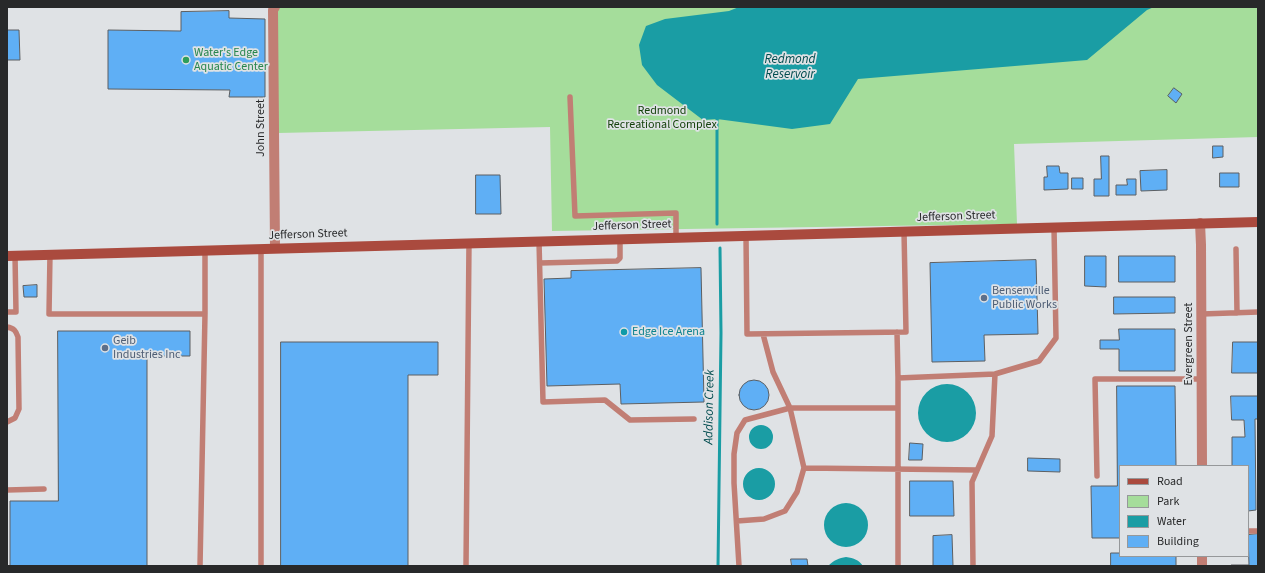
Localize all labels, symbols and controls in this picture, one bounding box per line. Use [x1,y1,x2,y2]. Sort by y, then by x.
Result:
place label: Water's Edge Aquatic Center [194,46,268,74]
water label: Redmond Reservoir [764,52,816,83]
marker: Water's Edge Aquatic Center [181,55,191,65]
street label: John Street [254,99,268,157]
park label: Redmond Recreational Complex [607,104,717,132]
street label: Jefferson Street [916,208,996,226]
street label: Jefferson Street [592,217,672,235]
street label: Jefferson Street [268,226,348,244]
place label: Bensenville Public Works [992,284,1057,312]
marker: Bensenville Public Works [979,293,989,303]
street label: Evergreen Street [1182,303,1196,385]
place label: Edge Ice Arena [632,325,705,339]
marker: Edge Ice Arena [619,327,629,337]
place label: Geib Industries Inc [113,334,180,362]
marker: Geib Industries Inc [100,343,110,353]
water label: Addison Creek [702,369,718,445]
legend [1119,465,1249,557]
text: Road [1157,473,1183,490]
text: Park [1157,493,1179,510]
text: Water [1157,513,1186,530]
text: Building [1157,533,1199,550]

